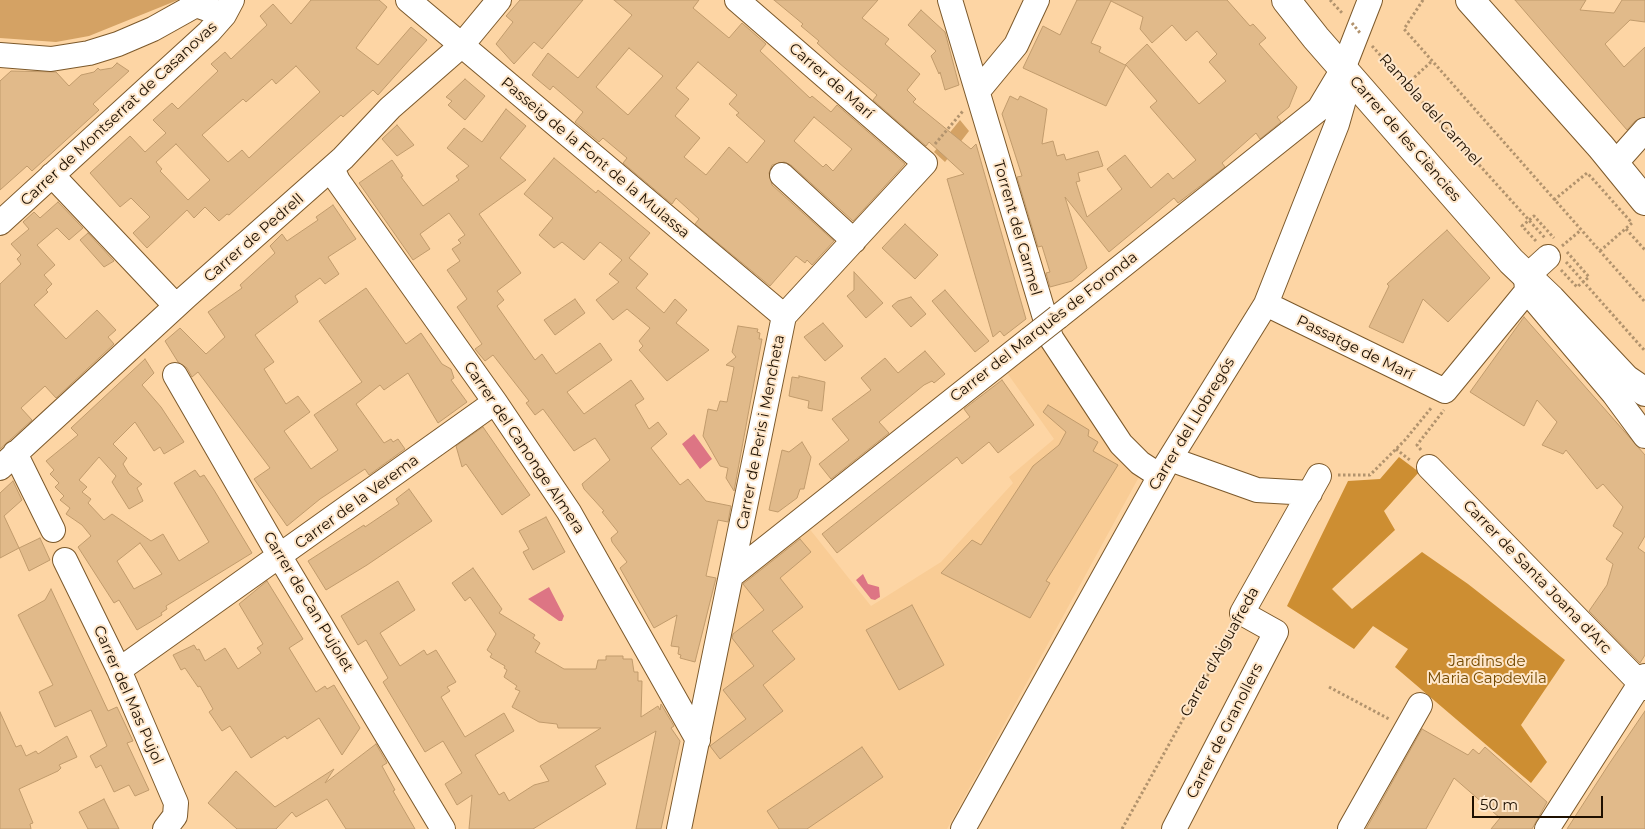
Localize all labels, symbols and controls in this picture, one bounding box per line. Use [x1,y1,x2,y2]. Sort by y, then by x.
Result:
street label: Carrer de Montserrat de Casanovas [17,18,221,210]
street label: Carrer de Marí [785,39,877,123]
street label: Rambla del Carmel [1375,50,1485,170]
street label: Carrer de les Ciències [1346,73,1464,205]
street label: Passeig de la Font de la Mulassa [497,74,693,242]
street label: Torrent del Carmel [989,158,1045,298]
street label: Carrer de Pedrell [201,190,307,286]
street label: Carrer del Marquès de Foronda [947,248,1141,406]
street label: Passatge de Marí [1293,312,1417,384]
street label: Carrer de Peris i Mencheta [733,333,789,531]
street label: Carrer del Llobregós [1145,354,1239,494]
street label: Carrer del Canonge Almera [460,359,588,537]
street label: Carrer de la Verema [292,451,422,553]
street label: Carrer de Santa Joana d'Arc [1459,497,1615,657]
street label: Carrer de Can Pujolet [259,529,357,675]
street label: Carrer d'Aiguafreda [1177,584,1263,720]
street label: Carrer del Mas Pujol [89,623,167,767]
park label: Jardins de Maria Capdevila [1427,653,1547,688]
street label: Carrer de Granollers [1183,660,1267,802]
scale bar [1475,786,1606,818]
text: 50 m [1480,795,1518,814]

